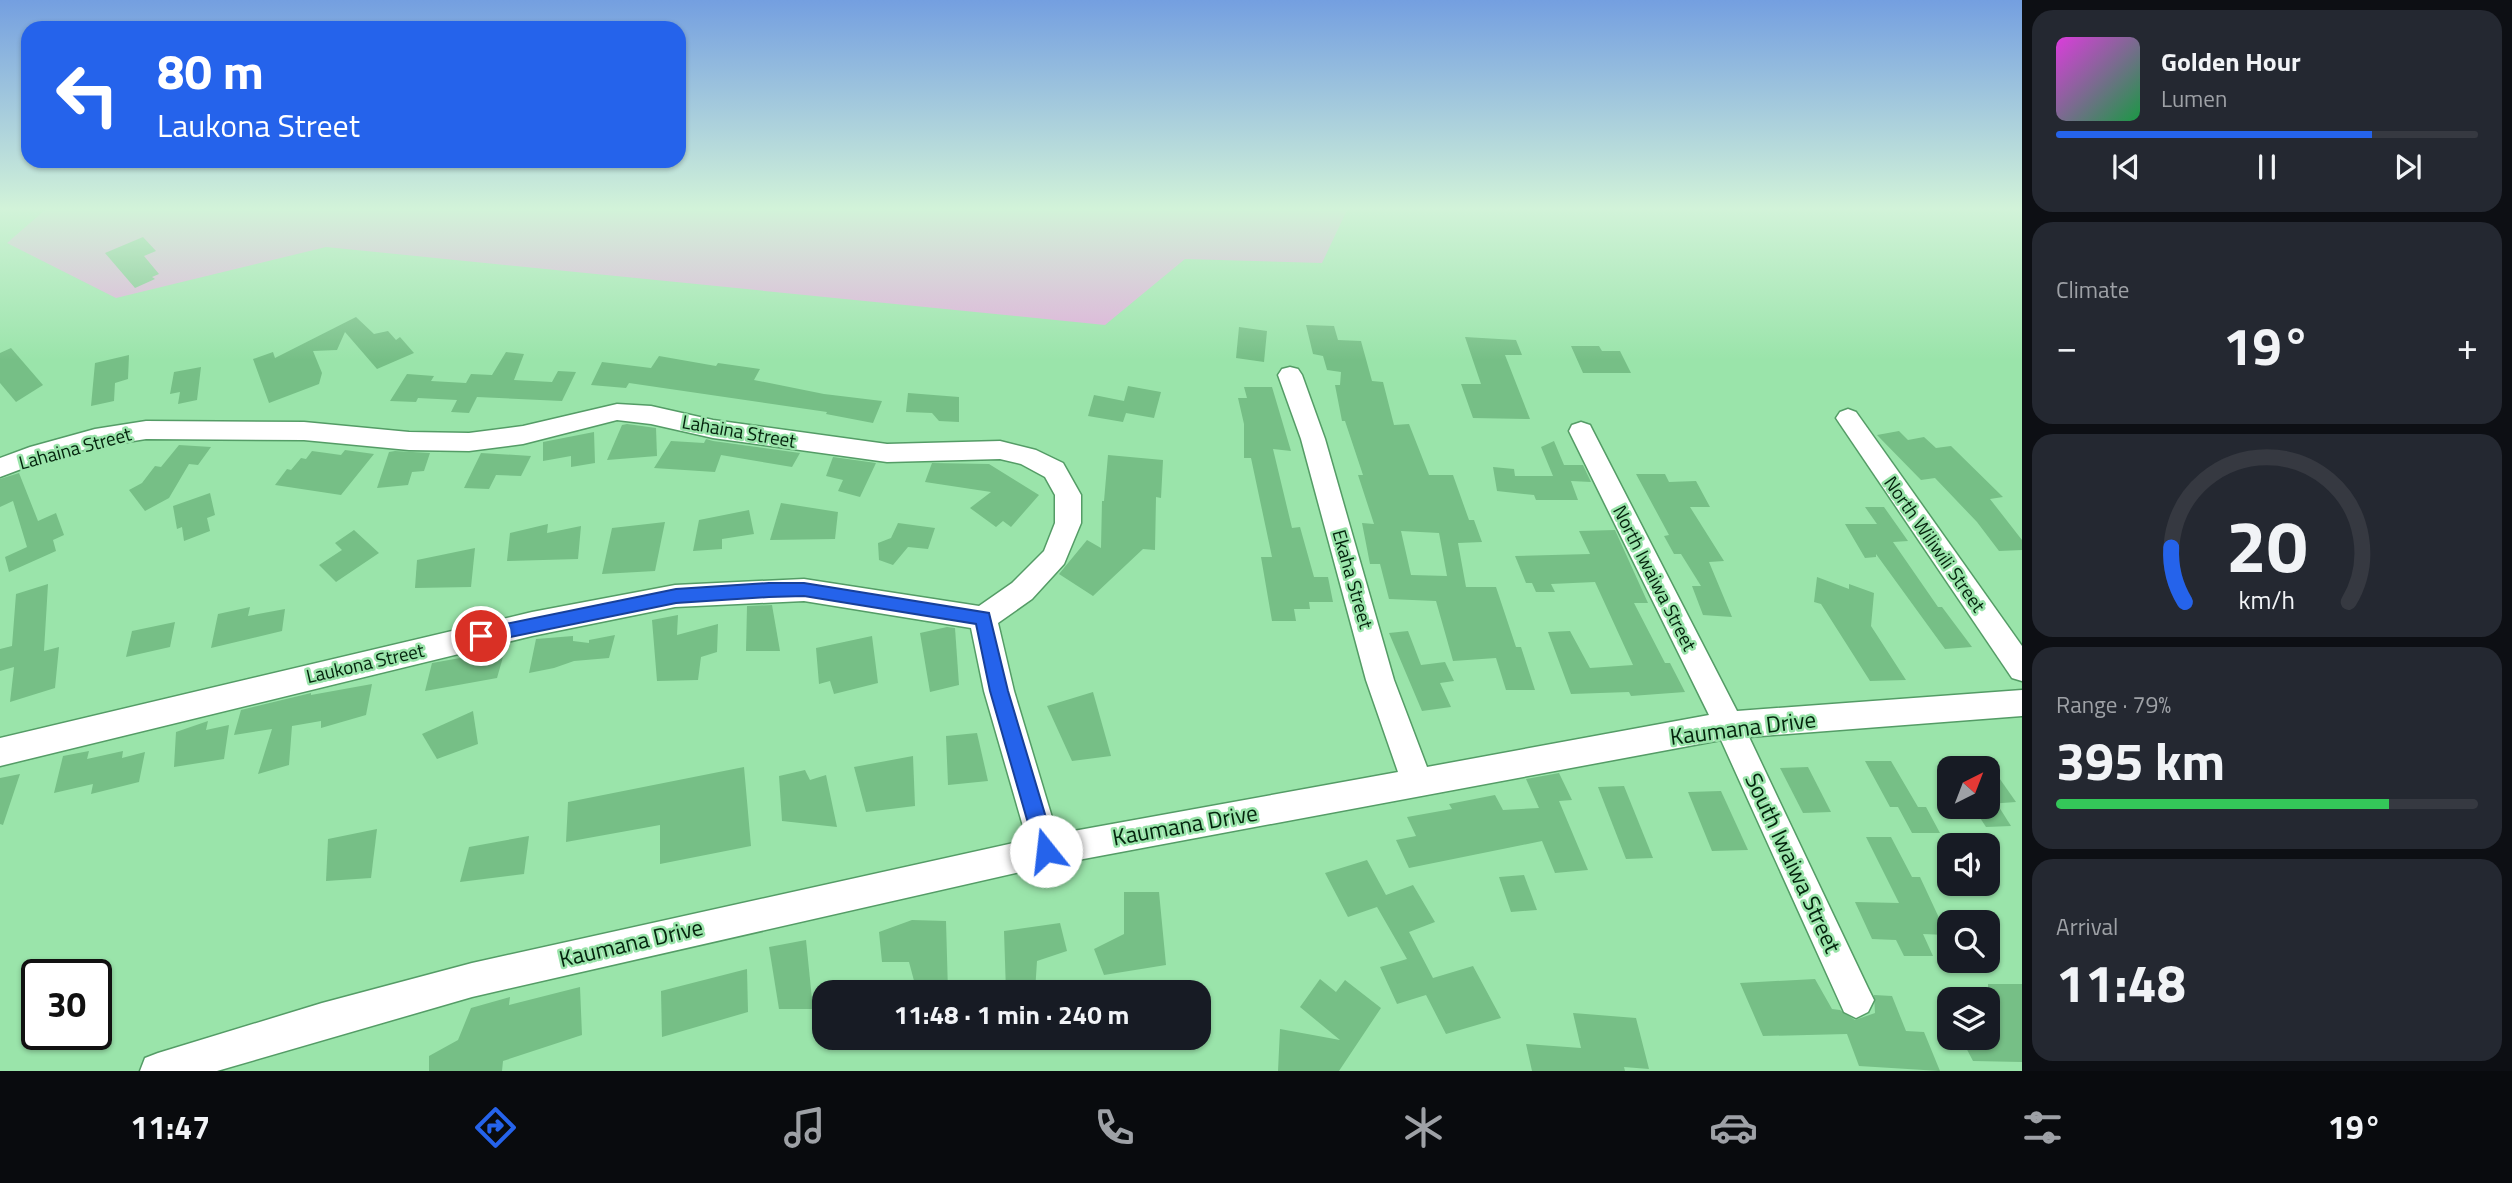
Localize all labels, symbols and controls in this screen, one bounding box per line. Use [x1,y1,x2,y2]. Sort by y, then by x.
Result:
text: 80 m [157,33,264,108]
text: Golden Hour [2161,42,2301,81]
icon: left [42,49,133,140]
text: Lumen [2161,81,2227,116]
text: Laukona Street [157,101,360,149]
icon: previous [2107,148,2145,186]
icon: pause [2248,148,2286,186]
icon: next [2389,148,2427,186]
text: Climate [2056,272,2129,307]
text: 19° [2223,306,2311,385]
text: − [2056,317,2077,375]
text: + [2457,317,2478,375]
street label: Lahaina Street [680,406,799,455]
street label: Lahaina Street [15,418,135,476]
street label: North Wiliwili Street [1878,470,1993,618]
text: 20 [2226,490,2308,600]
street label: North Iwaiwa Street [1606,500,1705,656]
street label: Ekaha Street [1325,526,1382,632]
text: km/h [2239,580,2295,618]
pin [451,606,511,666]
icon: arrive [462,617,500,655]
street label: Laukona Street [303,635,427,690]
text: Range · 79% [2056,687,2171,722]
street label: Kaumana Drive [1668,701,1818,754]
text: 395 km [2056,721,2225,800]
north arrow [1937,756,2000,819]
map controls [1937,756,2000,1050]
street label: South Iwaiwa Street [1736,767,1851,959]
street label: Kaumana Drive [1110,795,1260,854]
position arrow [1009,814,1083,888]
button: sound [1937,833,2000,896]
street label: Kaumana Drive [555,909,706,976]
text: Arrival [2056,909,2118,944]
button: search [1937,910,2000,973]
text: 11:48 [2056,943,2186,1022]
speed limit sign: 30 [21,959,112,1050]
button: layers [1937,987,2000,1050]
text: 11:48 · 1 min · 240 m [894,995,1129,1034]
text: 11:47 [130,1103,210,1151]
icon: directions [471,1103,520,1152]
icon: music [780,1103,829,1152]
icon: phone [1090,1103,1139,1152]
icon: climate [1399,1103,1448,1152]
icon: car [1709,1103,1758,1152]
icon: filters [2018,1103,2067,1152]
text: 19° [2328,1103,2382,1151]

